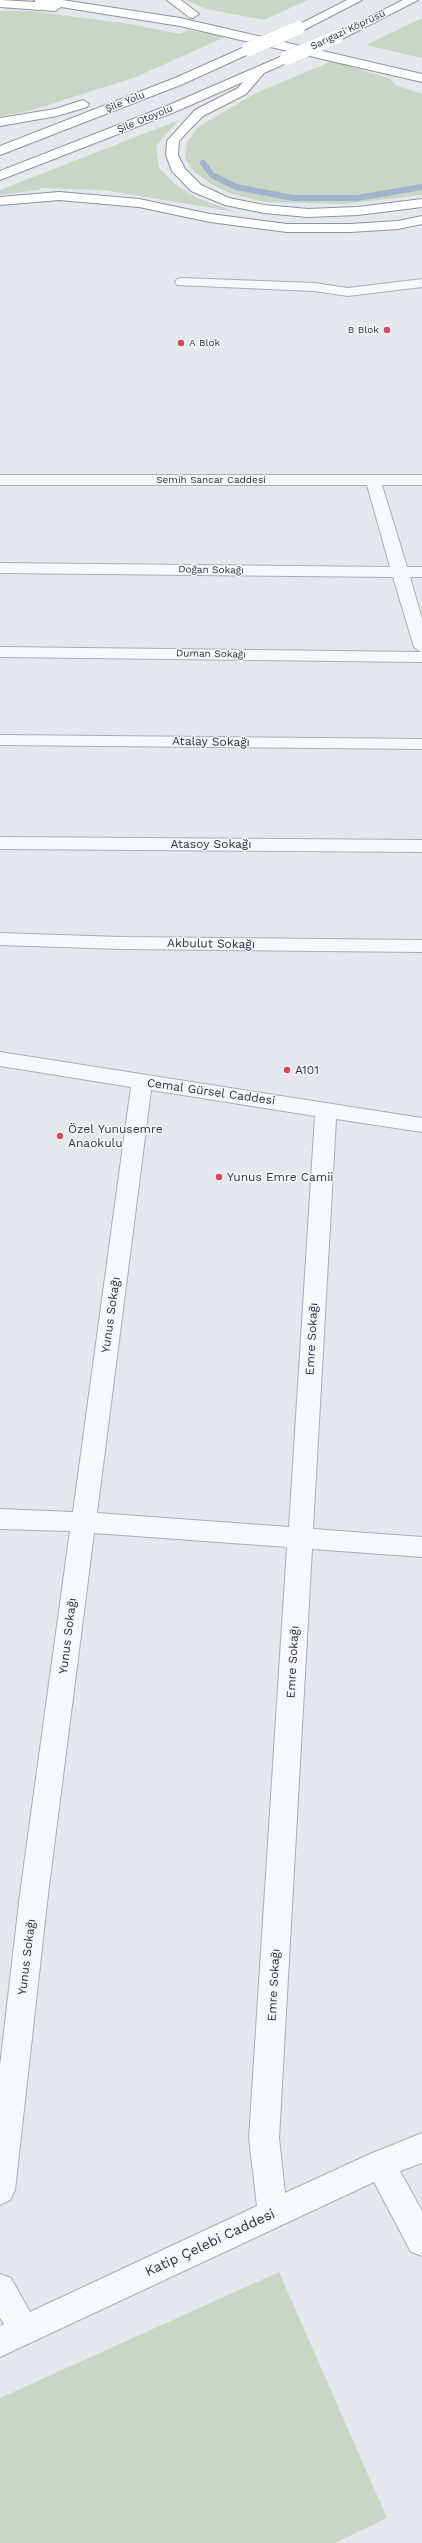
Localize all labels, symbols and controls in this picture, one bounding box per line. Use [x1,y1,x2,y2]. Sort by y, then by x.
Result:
street label: Sarıgazi Köprüsü [309,7,387,53]
street label: Şile Yolu [103,89,147,115]
street label: Şile Otoyolu [115,102,175,136]
place label: B Blok [348,324,379,336]
marker: B Blok [382,325,392,335]
place label: A Blok [189,337,220,349]
marker: A Blok [176,338,186,348]
street label: Semih Sancar Caddesi [156,474,266,486]
street label: Doğan Sokağı [178,563,244,577]
street label: Duman Sokağı [176,647,246,661]
street label: Atalay Sokağı [172,734,250,750]
street label: Atasoy Sokağı [171,837,251,851]
street label: Akbulut Sokağı [167,936,255,952]
place label: A101 [295,1063,319,1077]
marker: A101 [282,1065,292,1075]
street label: Cemal Gürsel Caddesi [146,1076,276,1108]
place label: Özel Yunusemre Anaokulu [68,1122,163,1150]
marker: Özel Yunusemre Anaokulu [55,1131,65,1141]
place label: Yunus Emre Camii [227,1170,334,1184]
marker: Yunus Emre Camii [214,1172,224,1182]
street label: Yunus Sokağı [99,1276,123,1354]
street label: Emre Sokağı [303,1302,321,1376]
street label: Yunus Sokağı [56,1597,80,1675]
street label: Emre Sokağı [284,1625,302,1699]
street label: Yunus Sokağı [15,1918,39,1996]
street label: Emre Sokağı [265,1948,283,2022]
street label: Katip Çelebi Caddesi [142,2206,278,2280]

